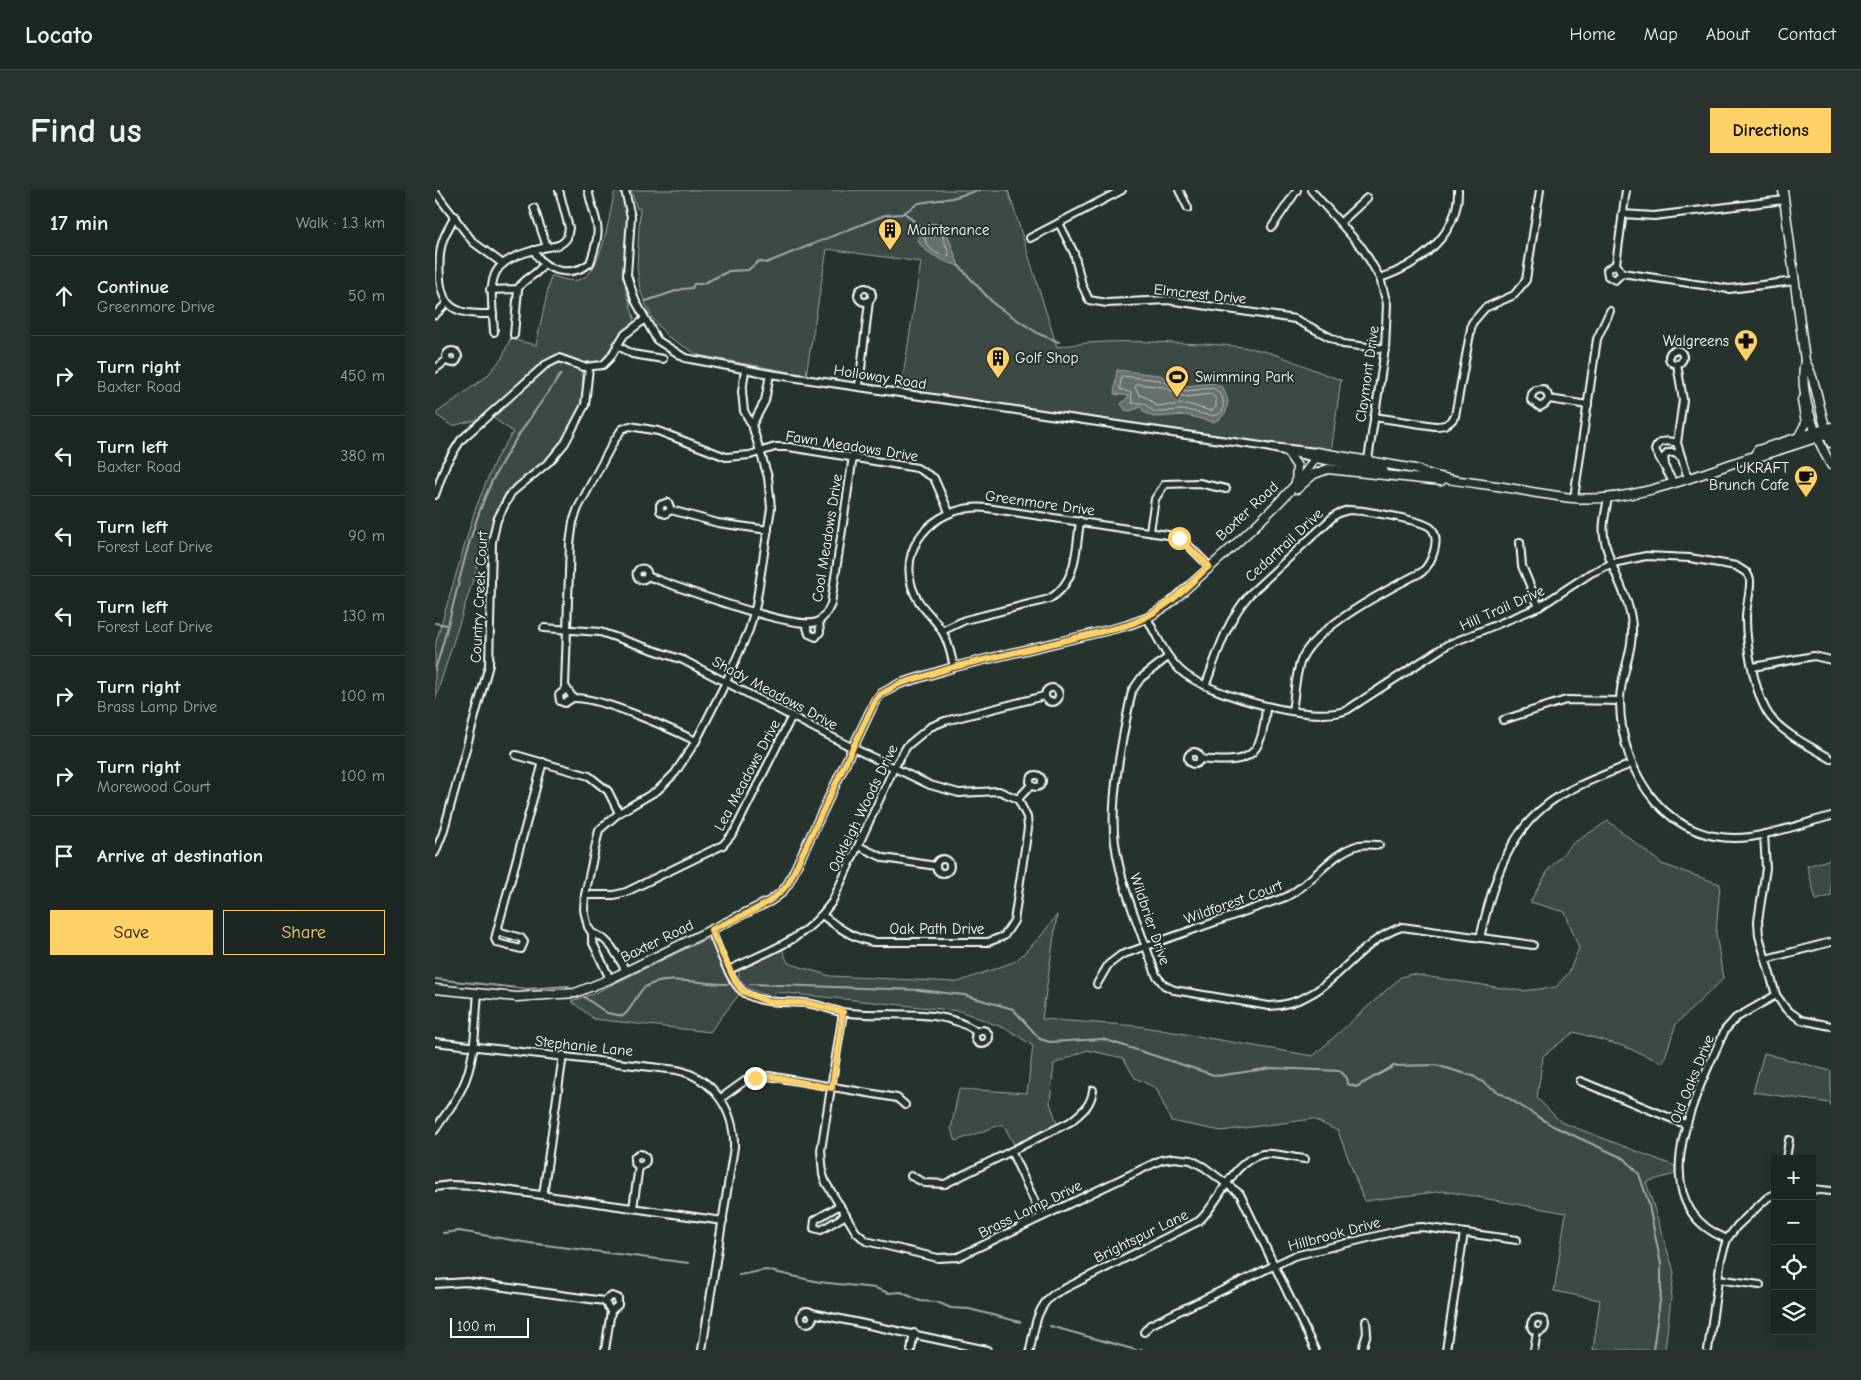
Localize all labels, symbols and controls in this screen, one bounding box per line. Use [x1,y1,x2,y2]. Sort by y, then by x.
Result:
text: Locato [25,21,93,49]
text: Home [1569,24,1616,45]
text: Map [1644,24,1678,45]
text: About [1706,24,1750,45]
text: Contact [1778,24,1836,45]
button: Directions [1710,108,1831,153]
text: Find us [30,110,142,151]
text: 17 min [50,211,108,235]
text: Walk · 1.3 km [296,214,385,232]
building icon: Maintenance [877,217,903,251]
place label: Maintenance [907,221,990,239]
text: Continue [97,276,169,298]
street label: Elmcrest Drive [1153,280,1248,308]
icon: ahead [50,282,78,310]
text: 50 m [348,287,385,305]
text: Greenmore Drive [97,298,215,316]
street label: Claymont Drive [1351,324,1383,423]
pharmacy icon: Walgreens [1733,328,1759,362]
place label: Walgreens [1663,332,1729,350]
building icon: Golf Shop [985,345,1011,379]
place label: Golf Shop [1015,349,1078,367]
text: Turn right [97,356,181,378]
street label: Holloway Road [832,361,928,393]
icon: right [50,362,78,390]
sports icon: Swimming Park [1164,364,1190,398]
text: 450 m [340,367,385,385]
place label: Swimming Park [1195,368,1295,386]
text: Baxter Road [97,378,181,396]
street label: Fawn Meadows Drive [784,427,920,465]
text: Turn left [97,436,168,458]
icon: left [50,442,78,470]
text: 380 m [340,447,385,465]
text: Baxter Road [97,458,181,476]
place label: UKRAFT Brunch Cafe [1709,459,1789,494]
cafe icon: UKRAFT Brunch Cafe [1793,464,1819,498]
street label: Cool Meadows Drive [808,472,846,603]
street label: Baxter Road [1212,478,1282,544]
street label: Greenmore Drive [984,486,1096,520]
street label: Cedartrail Drive [1241,504,1327,586]
text: Turn left [97,516,168,538]
icon: left [50,522,78,550]
text: 90 m [348,527,385,545]
route start [1168,527,1191,550]
street label: Country Creek Court [467,530,491,664]
text: Forest Leaf Drive [97,538,213,556]
street label: Hill Trail Drive [1457,581,1548,635]
text: Turn left [97,596,168,618]
icon: left [50,602,78,630]
text: 130 m [342,607,385,625]
text: Forest Leaf Drive [97,618,213,636]
street label: Shady Meadows Drive [709,652,841,734]
text: Turn right [97,676,181,698]
icon: right [50,682,78,710]
text: 100 m [341,687,385,705]
text: Brass Lamp Drive [97,698,217,716]
street label: Lea Meadows Drive [710,716,784,834]
street label: Oakleigh Woods Drive [824,741,902,875]
text: Turn right [97,756,181,778]
icon: right [50,762,78,790]
text: 100 m [341,767,385,785]
text: Morewood Court [97,778,210,796]
icon: arrive [50,842,78,870]
text: Arrive at destination [97,845,263,867]
street label: Wildbrier Drive [1126,871,1174,968]
street label: Wildforest Court [1181,876,1285,928]
button: Save [50,910,213,955]
button: Share [223,910,385,955]
street label: Baxter Road [618,916,696,966]
street label: Oak Path Drive [890,920,985,938]
street label: Stephanie Lane [534,1032,634,1060]
street label: Old Oaks Drive [1666,1032,1718,1126]
route end [744,1067,767,1090]
map controls [1771,1155,1816,1335]
button: + [1771,1155,1816,1200]
street label: Brass Lamp Drive [975,1176,1085,1242]
button: − [1771,1200,1816,1245]
street label: Brightspur Lane [1091,1205,1191,1267]
street label: Hillbrook Drive [1286,1213,1383,1255]
button: locate [1771,1245,1816,1290]
button: layers [1771,1290,1816,1335]
scale bar [450,1315,529,1338]
text: 100 m [457,1318,496,1335]

